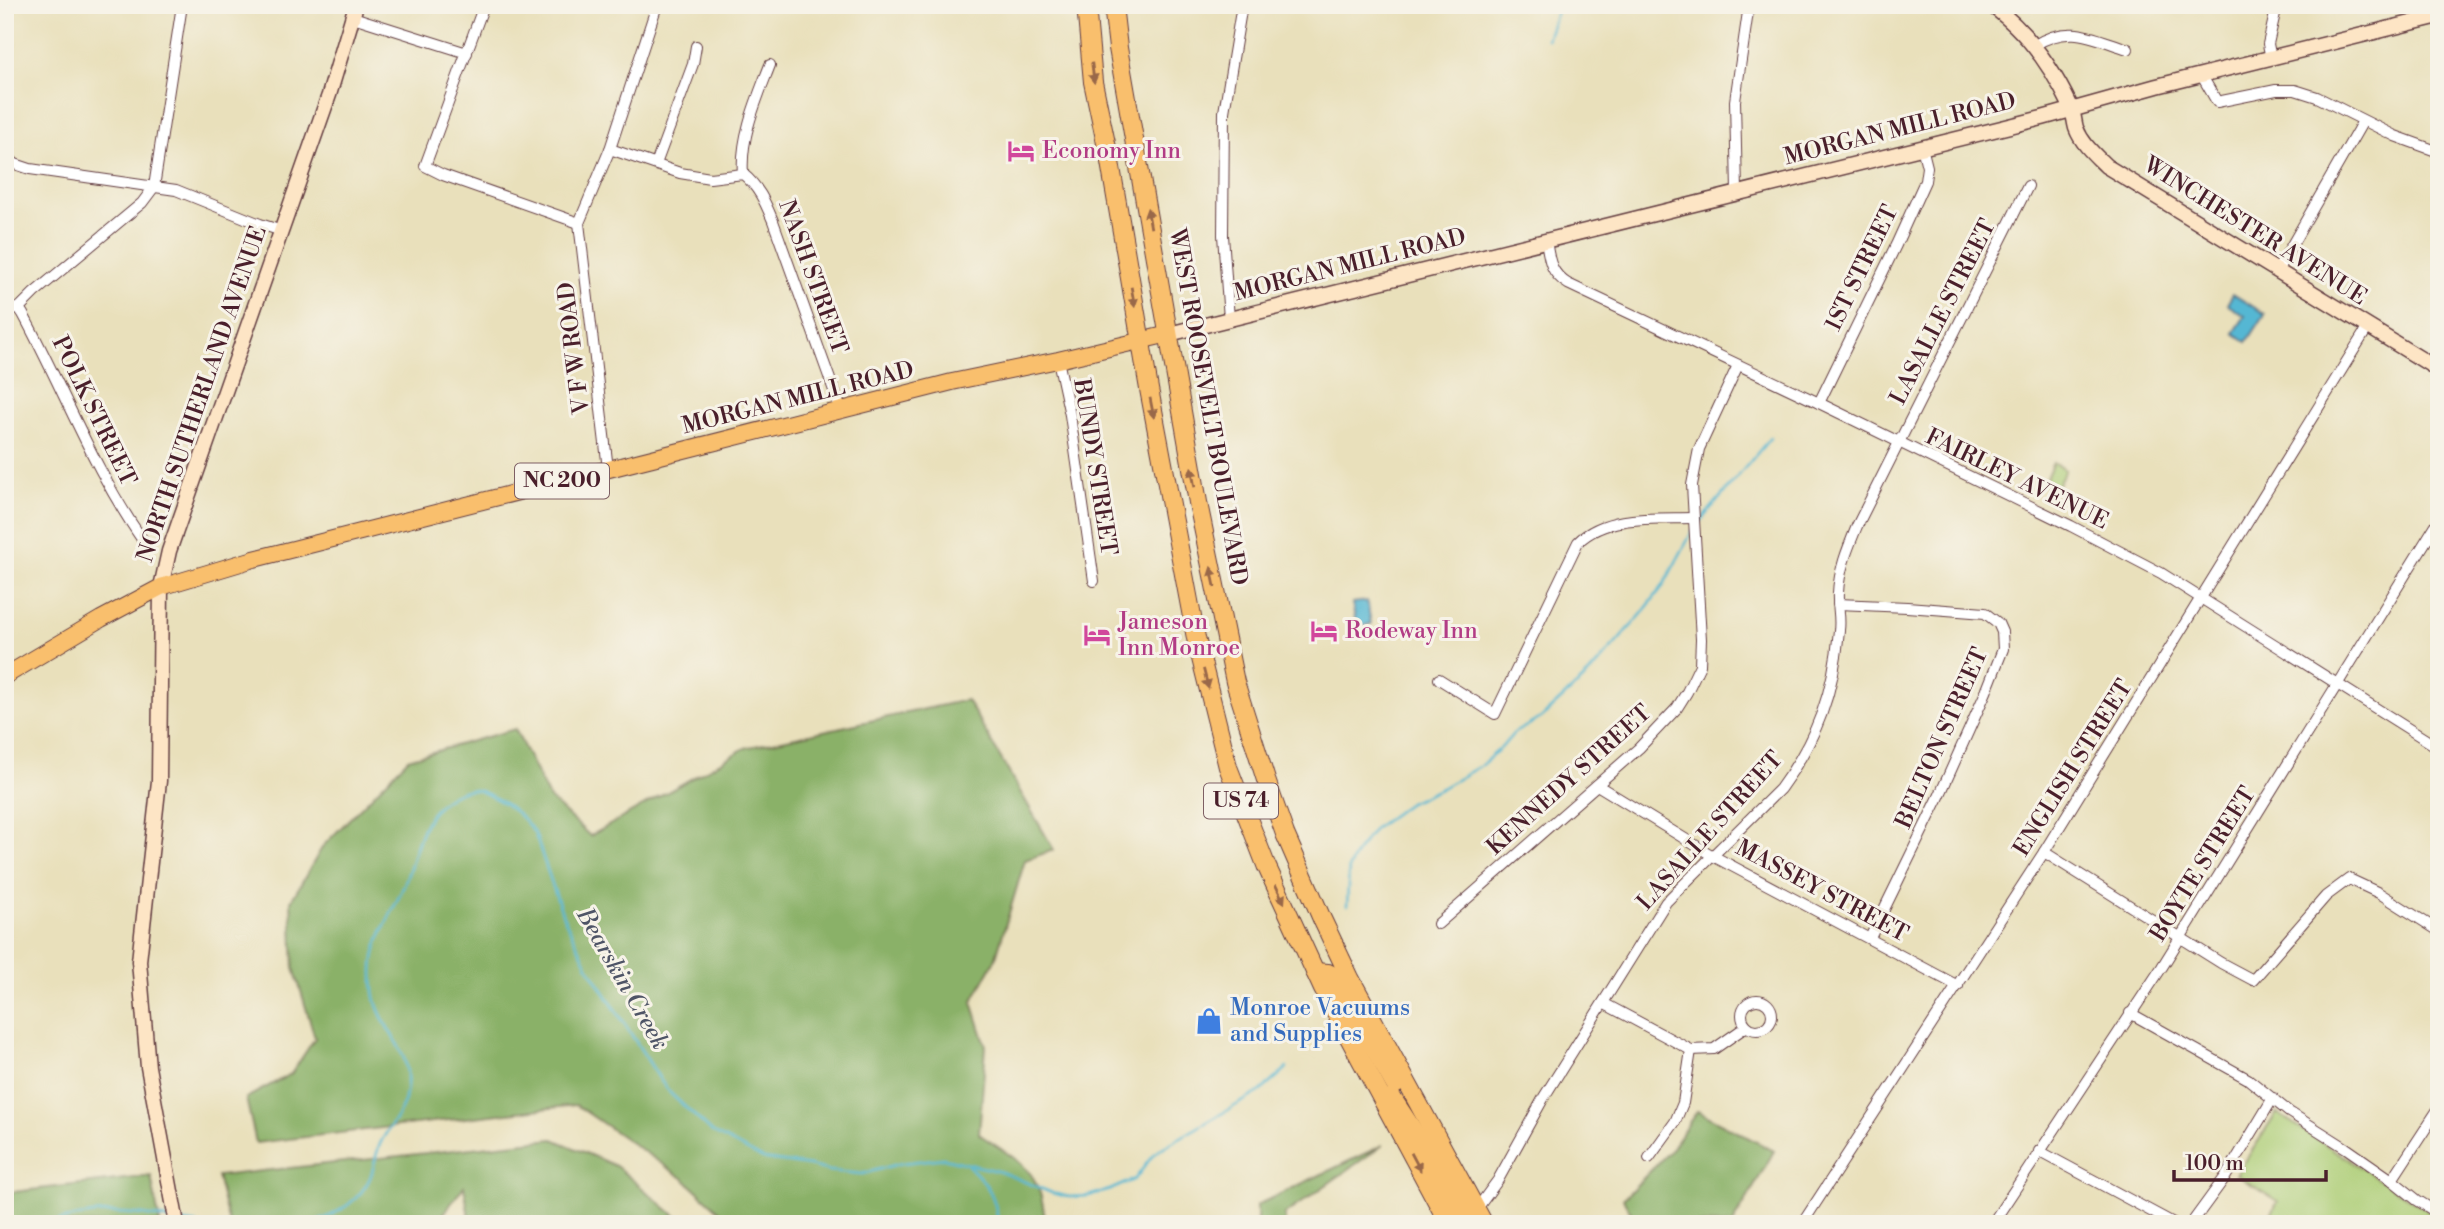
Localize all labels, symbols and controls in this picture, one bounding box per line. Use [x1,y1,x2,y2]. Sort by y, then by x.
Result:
one-way arrow [1087,62,1098,84]
street label: MORGAN MILL ROAD [1781,87,2019,171]
hotel icon: Economy Inn [1006,136,1036,166]
place label: Economy Inn [1042,137,1181,165]
street label: WINCHESTER AVENUE [2137,150,2372,311]
street label: NASH STREET [772,196,854,358]
street label: 1ST STREET [1819,200,1905,336]
one-way arrow [1143,207,1154,229]
street label: LASALLE STREET [1884,215,2002,409]
street label: NORTH SUTHERLAND AVENUE [131,222,273,566]
street label: MORGAN MILL ROAD [1231,223,1469,307]
street label: WEST ROOSEVELT BOULEVARD [1163,225,1253,588]
street label: V F W ROAD [552,280,596,417]
one-way arrow [1128,286,1139,308]
street label: POLK STREET [46,332,142,490]
street label: MORGAN MILL ROAD [679,356,917,440]
street label: BUNDY STREET [1067,376,1123,557]
one-way arrow [1147,397,1158,419]
street label: FAIRLEY AVENUE [1921,423,2113,535]
road number: NC 200 [515,463,609,498]
one-way arrow [1187,466,1198,488]
one-way arrow [1207,566,1218,588]
place label: Jameson Inn Monroe [1117,608,1240,662]
hotel icon: Rodeway Inn [1309,616,1339,646]
place label: Rodeway Inn [1345,617,1478,645]
hotel icon: Jameson Inn Monroe [1082,620,1112,650]
street label: BELTON STREET [1889,643,1994,833]
one-way arrow [1201,668,1212,690]
street label: ENGLISH STREET [2007,675,2139,861]
street label: KENNEDY STREET [1481,699,1657,861]
street label: LASALLE STREET [1631,746,1789,916]
street label: BOYTE STREET [2144,782,2262,947]
road number: US 74 [1204,784,1278,818]
street label: MASSEY STREET [1731,834,1913,948]
one-way arrow [1274,883,1286,904]
water label: Bearskin Creek [569,902,675,1055]
place label: Monroe Vacuums and Supplies [1230,994,1410,1048]
shop icon: Monroe Vacuums and Supplies [1194,1006,1224,1036]
scale bar [2174,1138,2327,1182]
text: 100 m [2185,1151,2244,1177]
one-way arrow [1410,1152,1422,1172]

